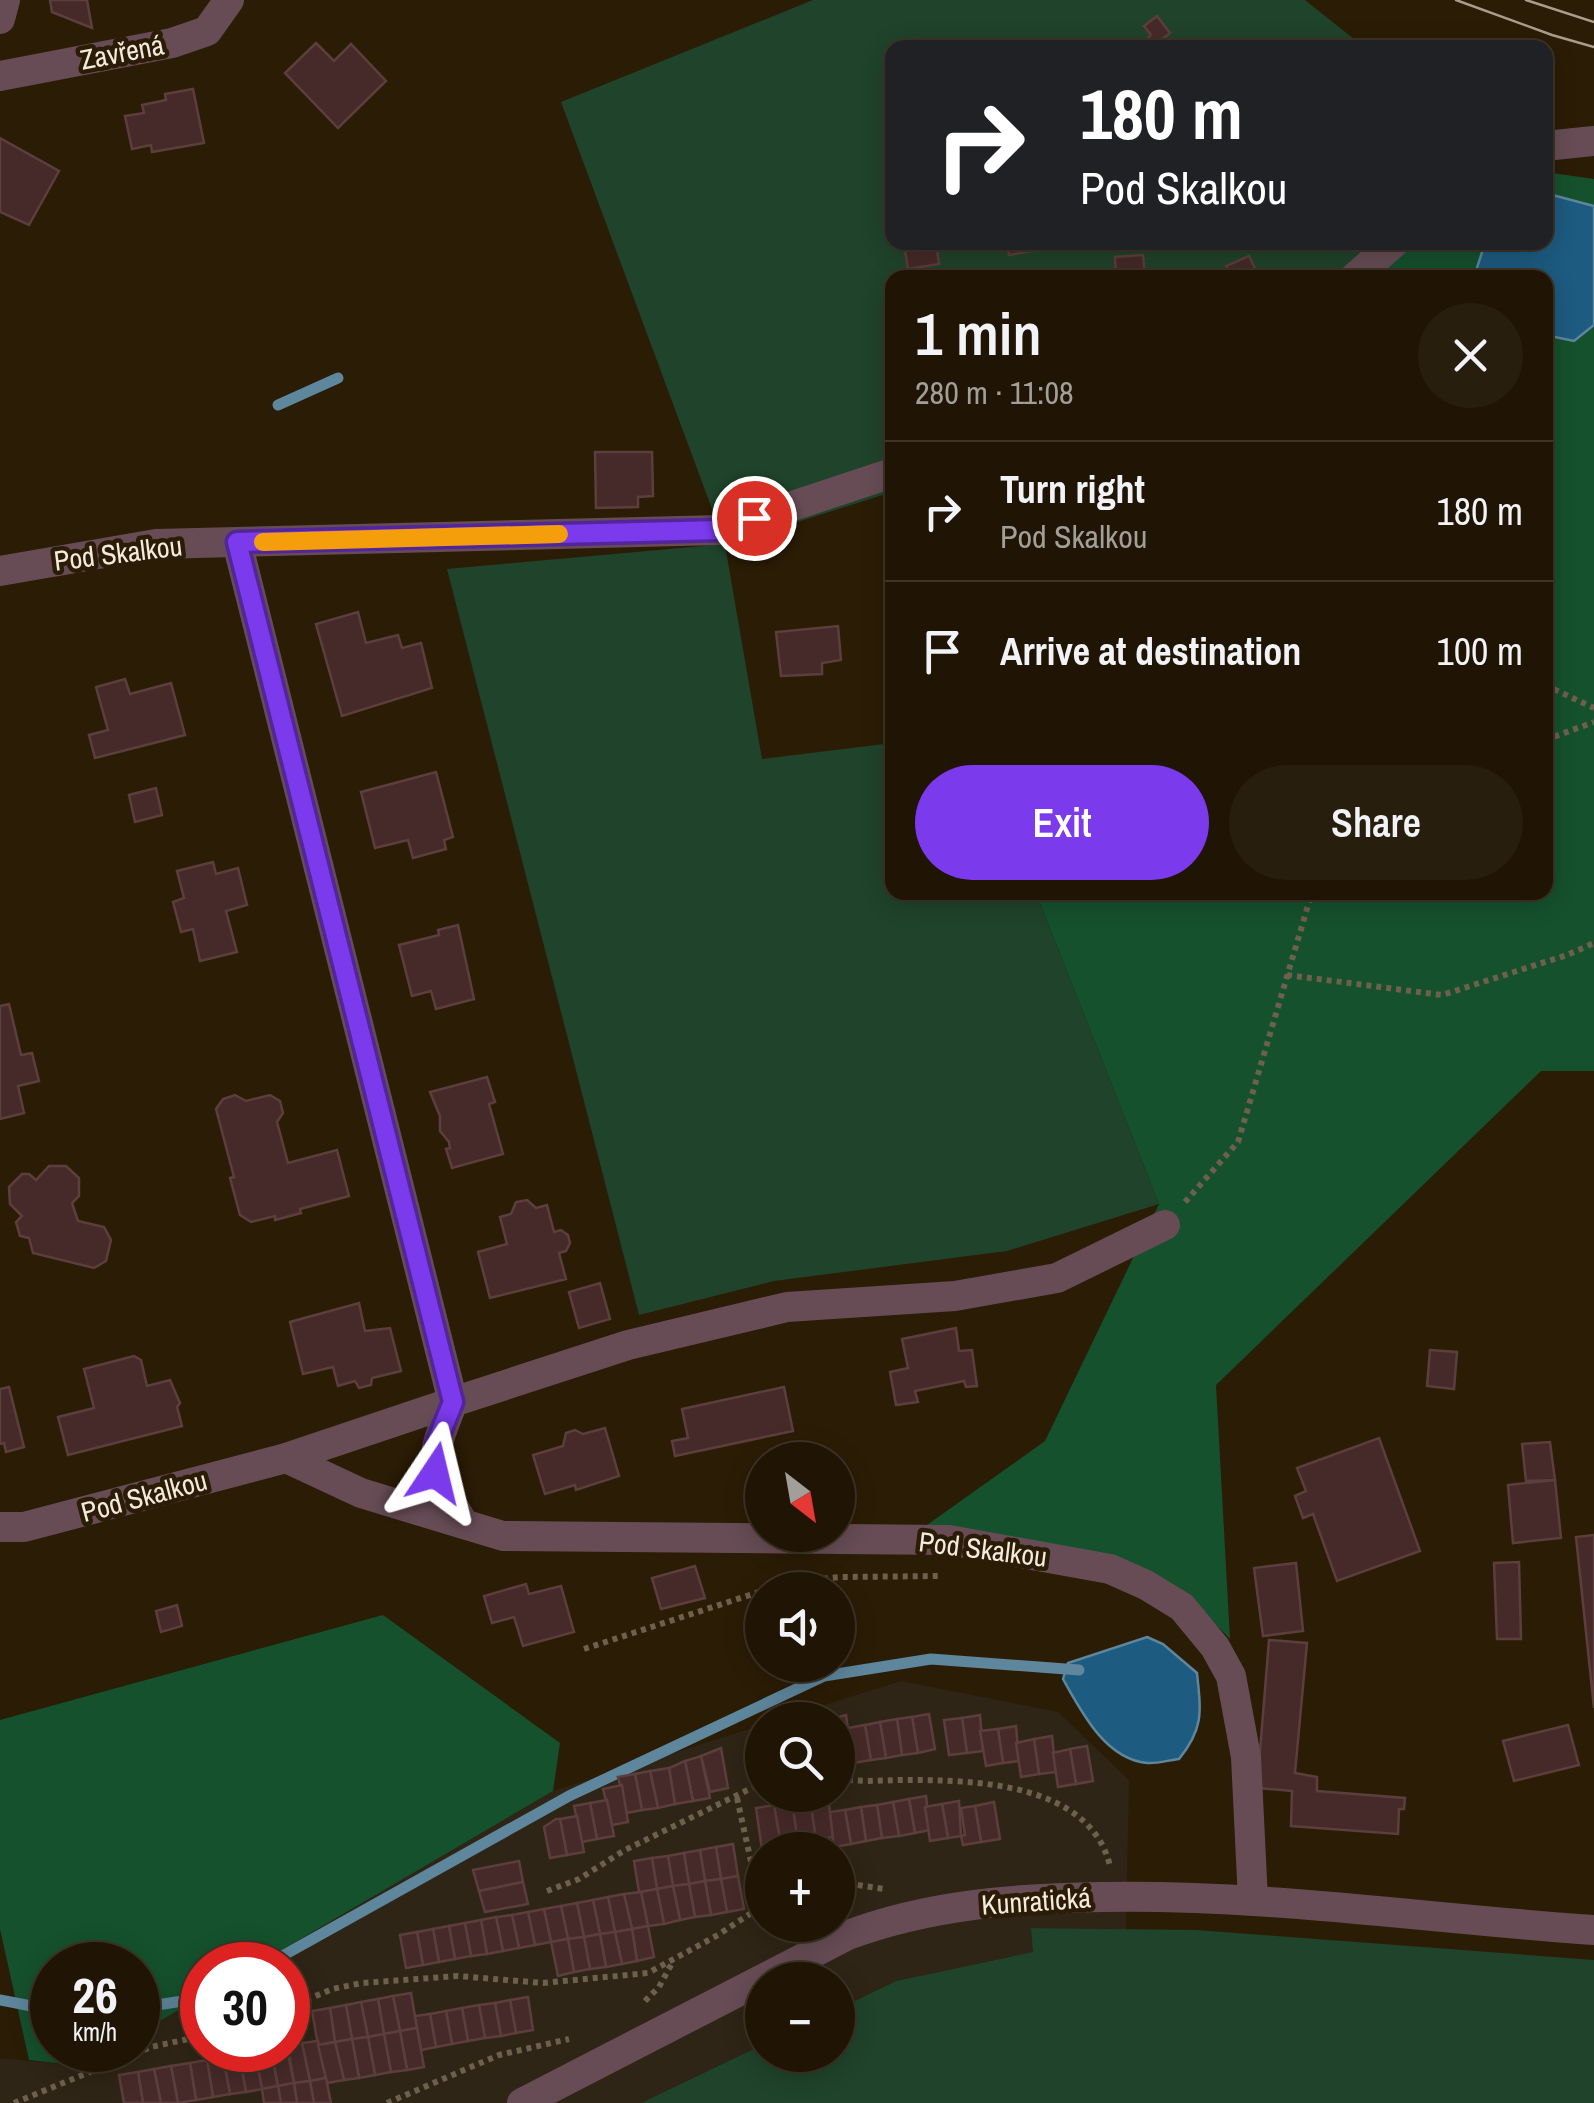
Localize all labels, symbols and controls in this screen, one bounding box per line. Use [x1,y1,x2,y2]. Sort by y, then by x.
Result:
street label: Zavřená [77,25,167,79]
text: 180 m [1080,67,1243,161]
icon: right [915,80,1045,210]
text: Pod Skalkou [1080,157,1287,218]
text: 1 min [915,293,1042,374]
button: close [1418,303,1523,408]
text: 280 m · 11:08 [915,371,1074,414]
text: Turn right [1000,464,1145,515]
pin [712,476,797,561]
icon: right [915,484,970,539]
text: 180 m [1436,486,1523,537]
icon: arrive [727,491,782,546]
text: Pod Skalkou [1000,515,1147,558]
street label: Pod Skalkou [52,526,184,580]
icon: arrive [915,624,970,679]
text: Arrive at destination [1000,626,1301,677]
text: 100 m [1436,626,1523,677]
button: Exit [915,765,1209,880]
button: Share [1229,765,1523,880]
position arrow [383,1421,487,1525]
north arrow [745,1442,855,1552]
map controls [745,1442,855,2072]
street label: Pod Skalkou [77,1461,211,1531]
street label: Pod Skalkou [917,1522,1049,1576]
button: sound [745,1572,855,1682]
button: search [745,1702,855,1812]
button: + [745,1832,855,1942]
street label: Kunratická [980,1878,1092,1924]
speed limit sign: 30 [180,1942,310,2072]
text: 26 [72,1961,118,2029]
button: − [745,1962,855,2072]
text: km/h [73,2015,117,2049]

